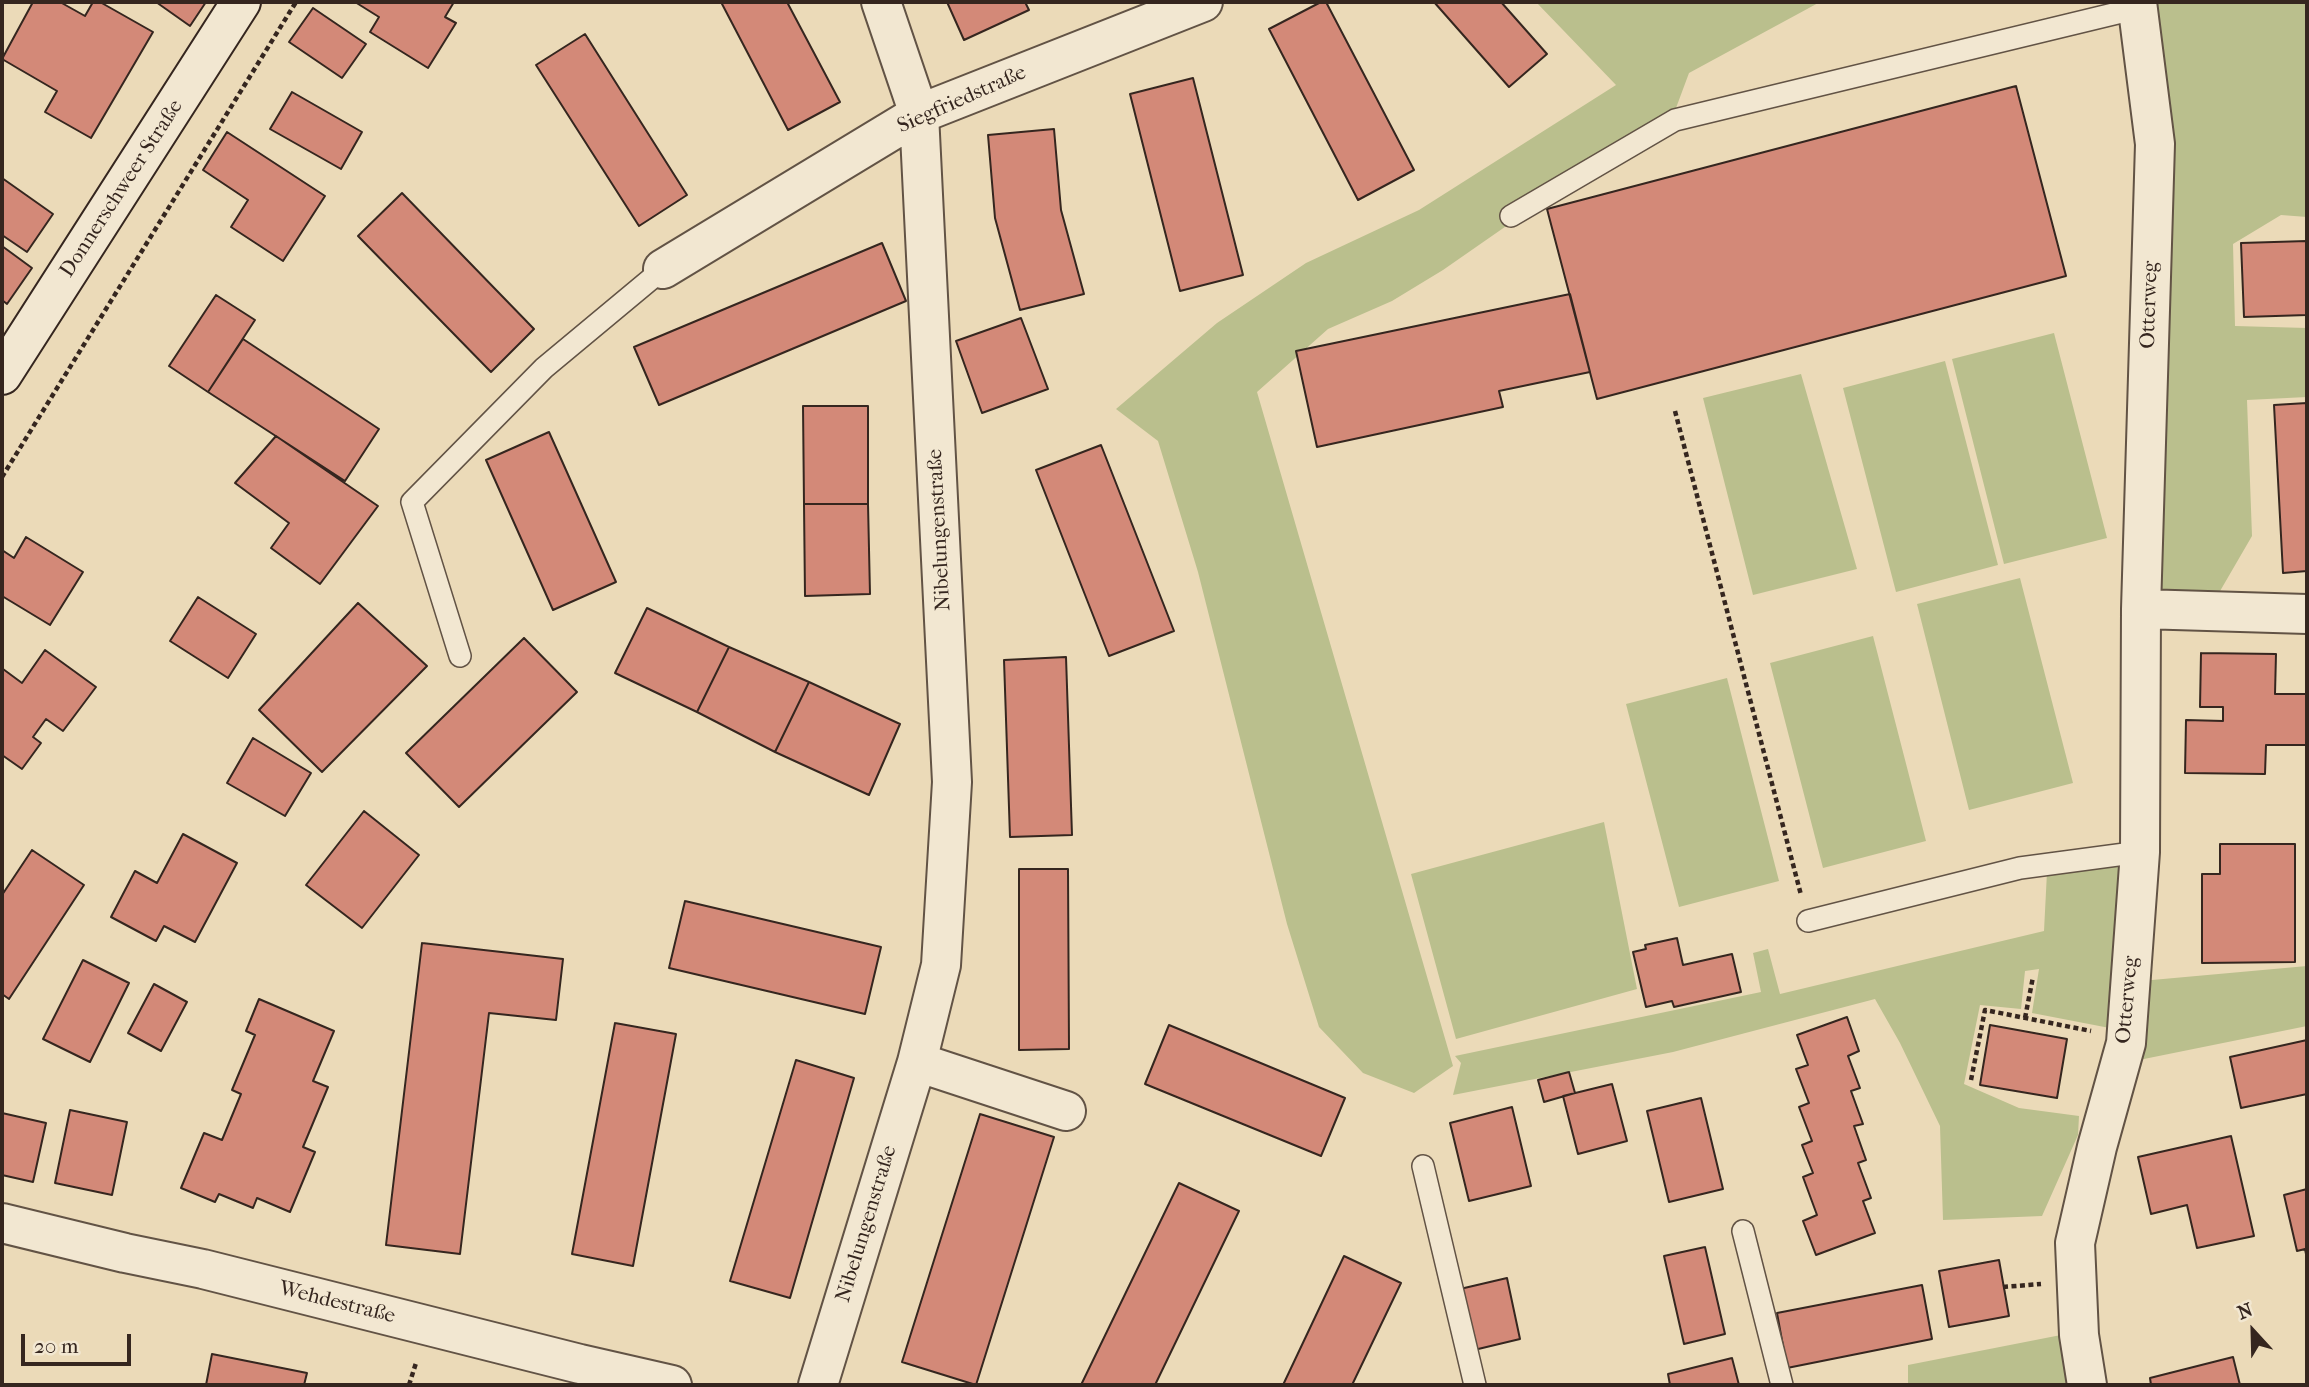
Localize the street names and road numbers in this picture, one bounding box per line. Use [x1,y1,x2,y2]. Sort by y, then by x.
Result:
street label: Siegfriedstraße [894,60,1030,140]
street label: Donnerschweer Straße [55,95,189,283]
street label: Otterweg [2136,261,2164,349]
street label: Nibelungenstraße [923,448,957,612]
street label: Otterweg [2112,955,2144,1045]
street label: Nibelungenstraße [831,1143,903,1305]
street label: Wehdestraße [276,1276,398,1330]

